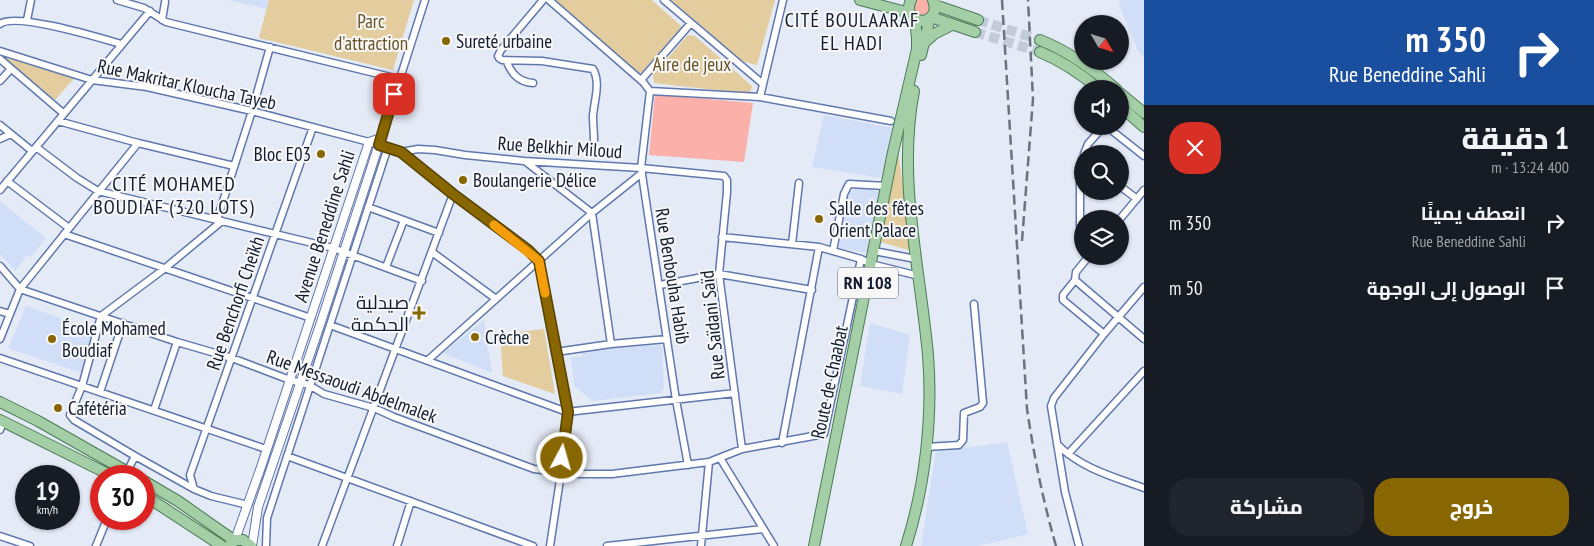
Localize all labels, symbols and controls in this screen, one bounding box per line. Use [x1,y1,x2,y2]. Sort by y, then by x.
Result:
district label: CITÉ BOULAARAF EL HADI [785,7,919,56]
park label: Parc d'attraction [334,9,408,55]
north arrow [1074,15,1129,70]
map controls [1074,15,1129,265]
text: 350 m [1405,16,1486,62]
icon: right [1504,20,1569,85]
place label: Sureté urbaine [456,29,552,53]
marker: Sureté urbaine [440,35,452,47]
park label: Aire de jeux [653,52,731,76]
street label: Rue Makritar Kloucha Tayeb [96,53,278,115]
text: Rue Beneddine Sahli [1329,60,1486,88]
pin [373,73,415,115]
icon: arrive [380,80,408,108]
button: sound [1074,80,1129,135]
text: 1 دقيقة [1461,118,1569,157]
button: close [1169,122,1221,174]
street label: Rue Belkhir Miloud [497,131,623,163]
place label: Bloc E03 [254,142,311,166]
button: search [1074,145,1129,200]
street label: Avenue Beneddine Sahli [288,147,360,305]
marker: Bloc E03 [315,148,327,160]
text: 400 m · 13:24 [1491,157,1569,177]
place label: Boulangerie Délice [473,168,597,192]
district label: CITÉ MOHAMED BOUDIAF (320 LOTS) [93,171,255,220]
marker: Boulangerie Délice [457,174,469,186]
place label: Salle des fêtes Orient Palace [829,196,924,242]
text: انعطف يمينًا [1421,201,1526,225]
street label: Rue Benbouha Habib [650,206,696,346]
icon: right [1541,209,1569,237]
button: layers [1074,210,1129,265]
text: 350 m [1169,211,1211,235]
marker: Salle des fêtes Orient Palace [813,213,825,225]
text: Rue Beneddine Sahli [1412,231,1526,251]
street label: Rue Benchorfi Cheïkh [201,233,269,373]
road number: RN 108 [838,268,898,298]
street label: Rue Saïdani Saïd [694,269,730,381]
icon: arrive [1541,274,1569,302]
text: 50 m [1169,276,1203,300]
text: الوصول إلى الوجهة [1367,276,1526,300]
place label: صيدلية الحكمة [351,290,409,336]
marker: صيدلية الحكمة [413,307,425,319]
place label: École Mohamed Boudiaf [62,316,166,362]
street label: Route de Chaabat [805,322,853,441]
place label: Crèche [485,325,529,349]
marker: Crèche [469,331,481,343]
marker: École Mohamed Boudiaf [46,333,58,345]
street label: Rue Messaoudi Abdelmalek [264,344,441,428]
place label: Cafétéria [68,396,126,420]
marker: Cafétéria [52,402,64,414]
position arrow [535,431,587,483]
speed limit sign: 30 [90,465,155,530]
text: 19 [36,475,59,507]
button: مشاركة [1169,478,1364,536]
button: خروج [1374,478,1569,536]
text: km/h [37,502,58,517]

